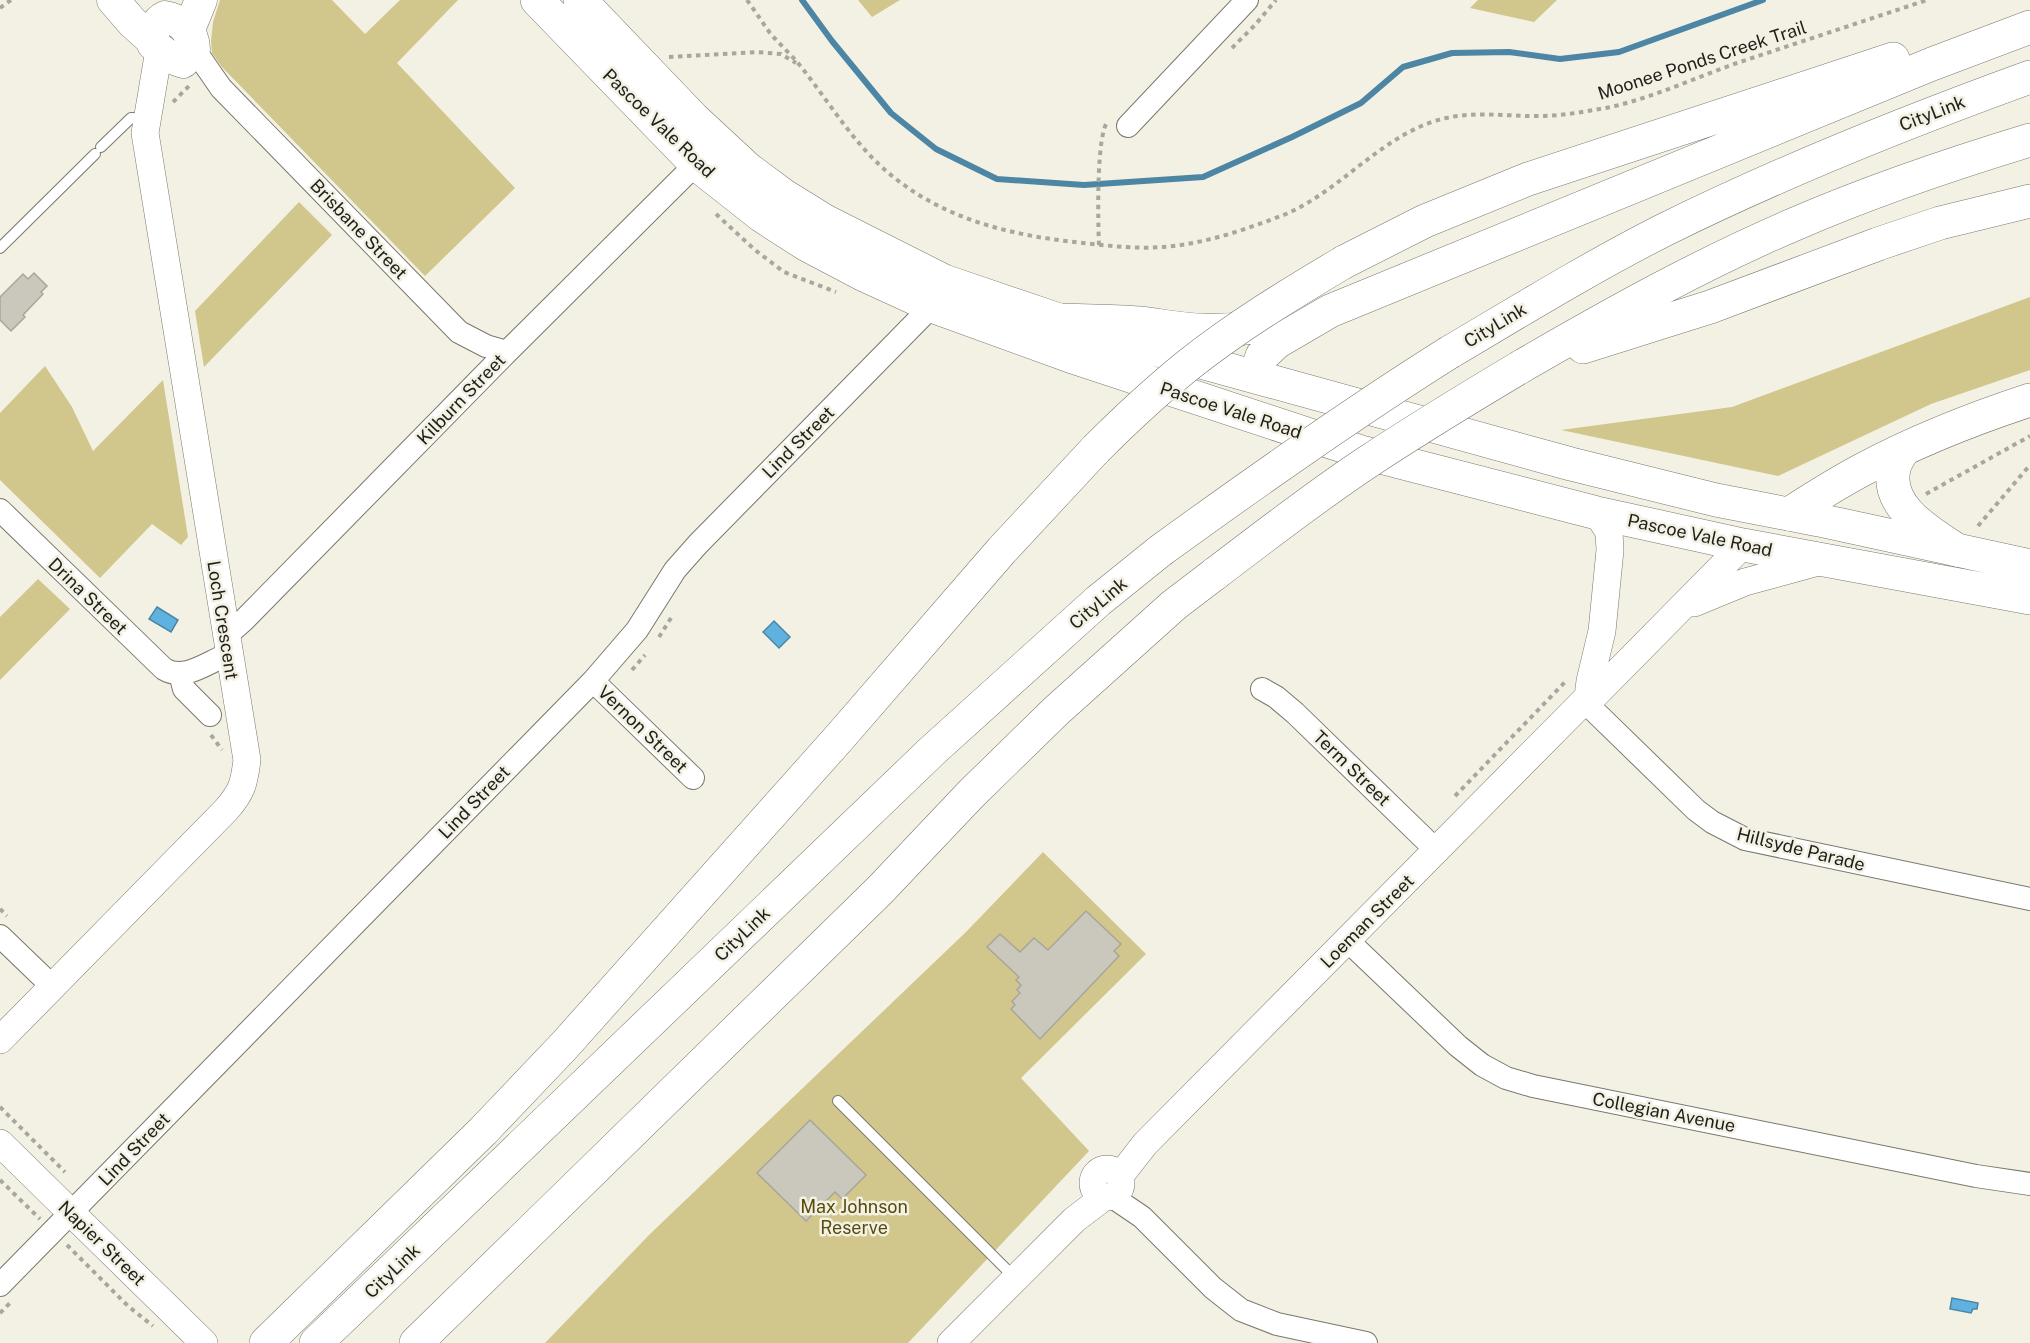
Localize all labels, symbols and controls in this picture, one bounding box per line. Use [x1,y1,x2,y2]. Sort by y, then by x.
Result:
street label: Moonee Ponds Creek Trail [1595,16,1809,104]
street label: Pascoe Vale Road [599,64,719,182]
street label: CityLink [1896,91,1968,135]
street label: Brisbane Street [306,175,412,283]
street label: CityLink [1460,298,1530,352]
street label: Kilburn Street [413,349,509,449]
street label: Pascoe Vale Road [1158,377,1304,443]
street label: Lind Street [758,402,838,482]
street label: Pascoe Vale Road [1626,509,1774,561]
street label: Drina Street [44,553,132,639]
street label: Loch Crescent [203,559,243,681]
street label: CityLink [1065,573,1131,633]
street label: Vernon Street [594,681,692,777]
street label: Term Street [1309,726,1395,810]
street label: Lind Street [434,761,514,843]
street label: Hillsyde Parade [1735,823,1867,875]
street label: Loeman Street [1316,870,1418,972]
street label: CityLink [710,902,774,966]
street label: Collegian Avenue [1591,1088,1737,1136]
street label: Lind Street [94,1108,174,1190]
street label: Napier Street [54,1196,150,1290]
park label: Max Johnson Reserve [800,1196,908,1238]
street label: CityLink [360,1239,424,1303]

